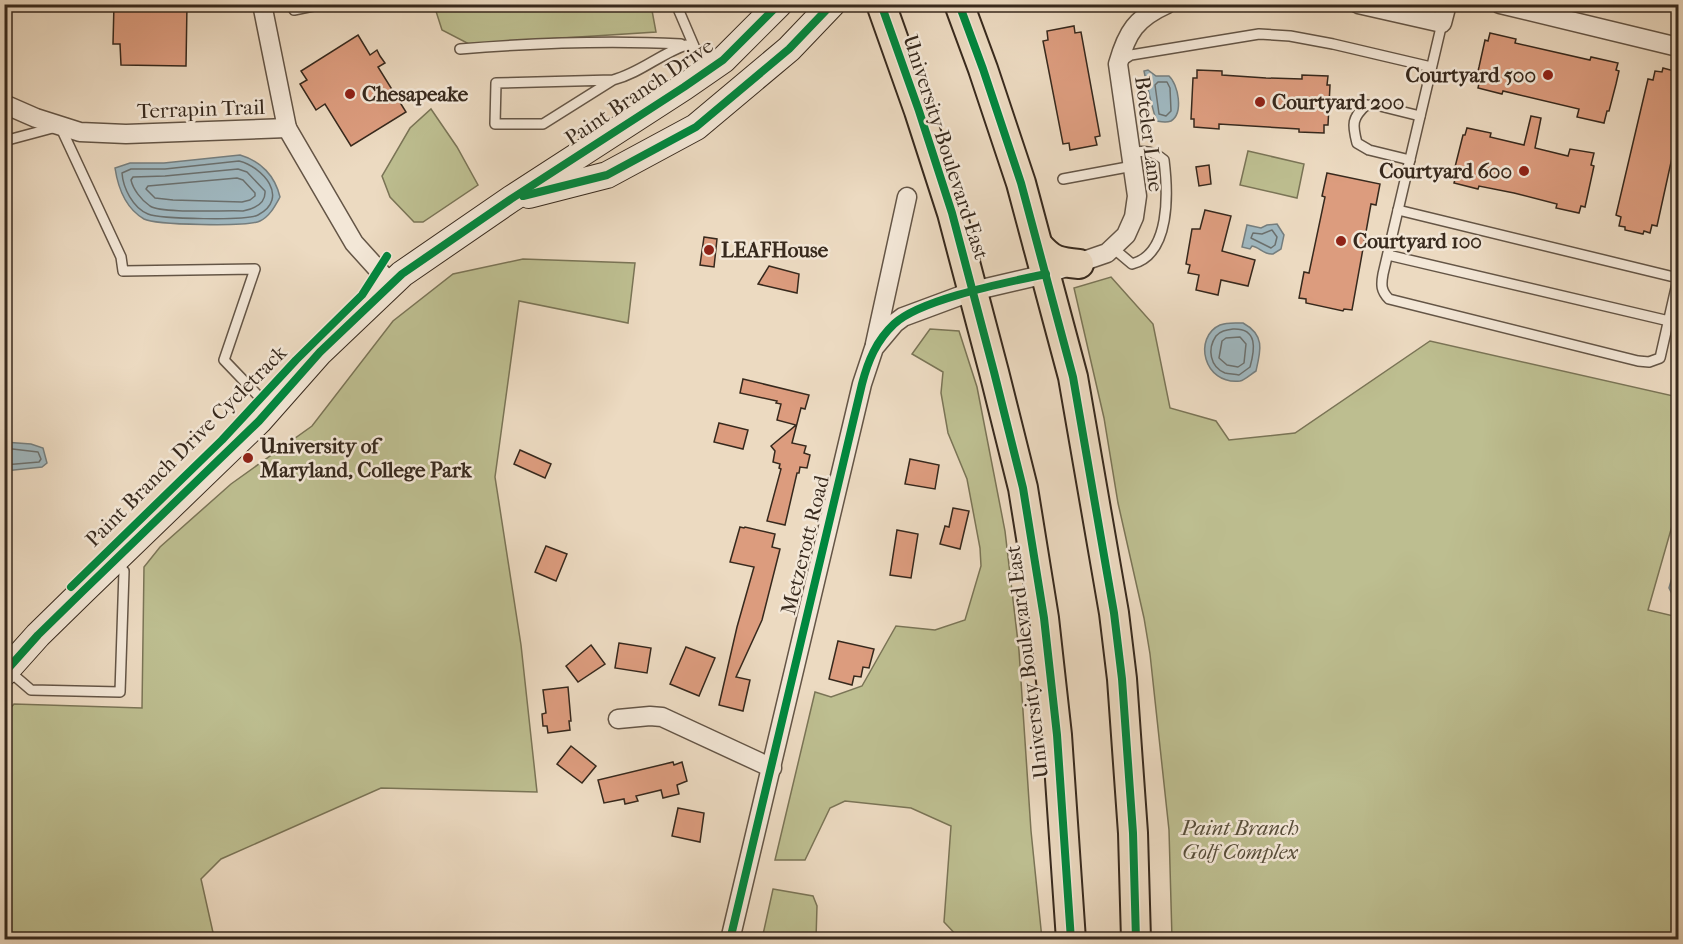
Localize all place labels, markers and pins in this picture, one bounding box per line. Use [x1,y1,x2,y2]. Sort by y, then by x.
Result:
place label: Courtyard 500 [1406,63,1536,87]
marker: Courtyard 500 [1541,68,1555,82]
place label: Chesapeake [362,82,469,106]
marker: Chesapeake [343,87,357,101]
place label: Courtyard 200 [1272,90,1404,114]
marker: Courtyard 200 [1253,95,1267,109]
place label: Courtyard 600 [1379,159,1512,183]
marker: Courtyard 600 [1517,164,1531,178]
place label: Courtyard 100 [1353,229,1482,253]
marker: Courtyard 100 [1334,234,1348,248]
place label: LEAFHouse [721,238,829,262]
marker: LEAFHouse [702,243,716,257]
place label: University of Maryland, College Park [259,434,473,482]
marker: University of Maryland, College Park [241,451,255,465]

